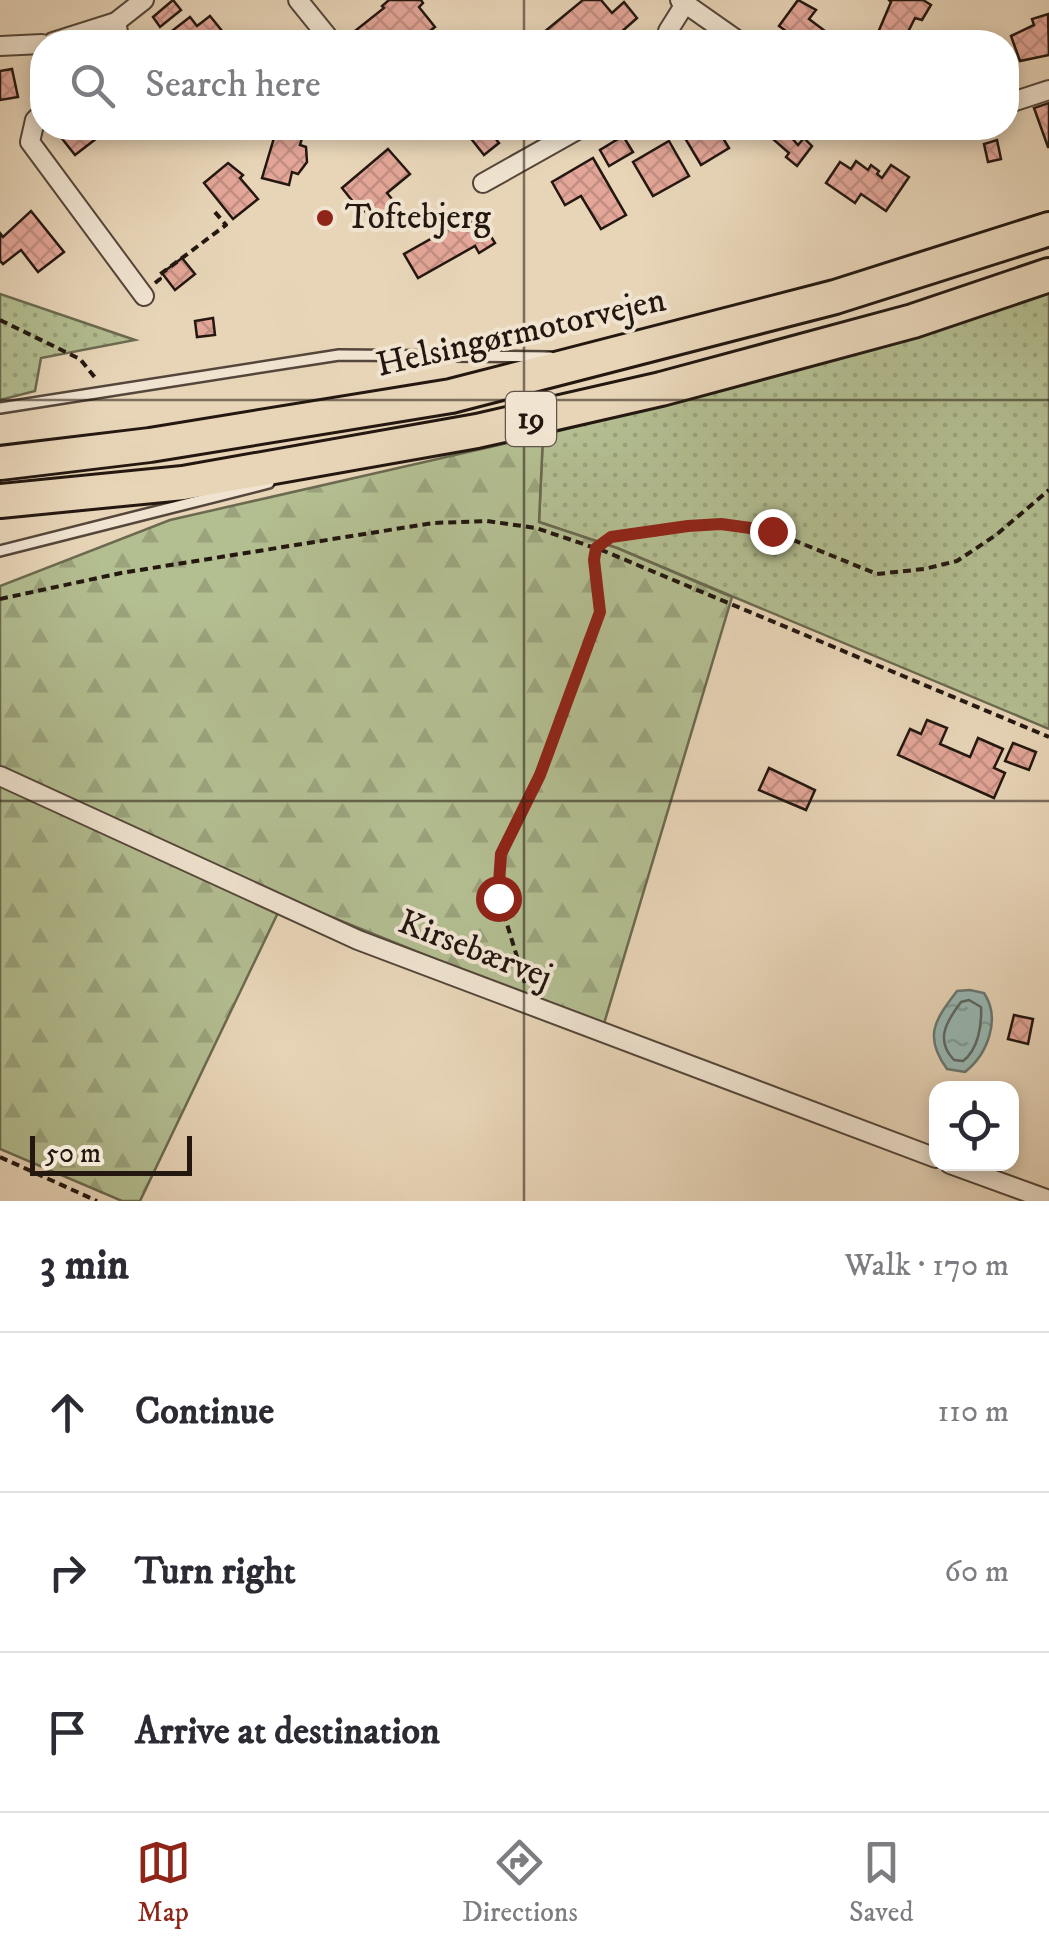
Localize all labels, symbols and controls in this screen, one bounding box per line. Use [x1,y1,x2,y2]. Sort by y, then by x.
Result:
search box [30,30,1019,140]
icon: search [65,58,120,113]
text: Search here [145,61,321,109]
place label: Toftebjerg [345,196,492,240]
marker: Toftebjerg [314,207,336,229]
street label: Helsingørmotorvejen [372,278,670,388]
road number: 19 [506,392,556,446]
route end [750,509,796,555]
route start [476,876,522,922]
street label: Kirsebærvej [392,901,558,999]
map controls [929,1081,1019,1171]
button: locate [929,1081,1019,1171]
scale bar [30,1131,192,1176]
text: 50 m [45,1136,101,1171]
text: 3 min [40,1240,129,1292]
text: Walk · 170 m [844,1246,1009,1286]
icon: ahead [40,1385,95,1440]
text: Continue [135,1388,274,1436]
text: 110 m [937,1392,1009,1432]
icon: right [40,1545,95,1600]
text: Turn right [135,1548,296,1596]
text: 60 m [944,1552,1009,1592]
icon: arrive [40,1705,95,1760]
text: Arrive at destination [135,1708,440,1756]
tab: Map [136,1835,191,1930]
tab: Directions [462,1835,578,1930]
tab: Saved [849,1835,913,1930]

